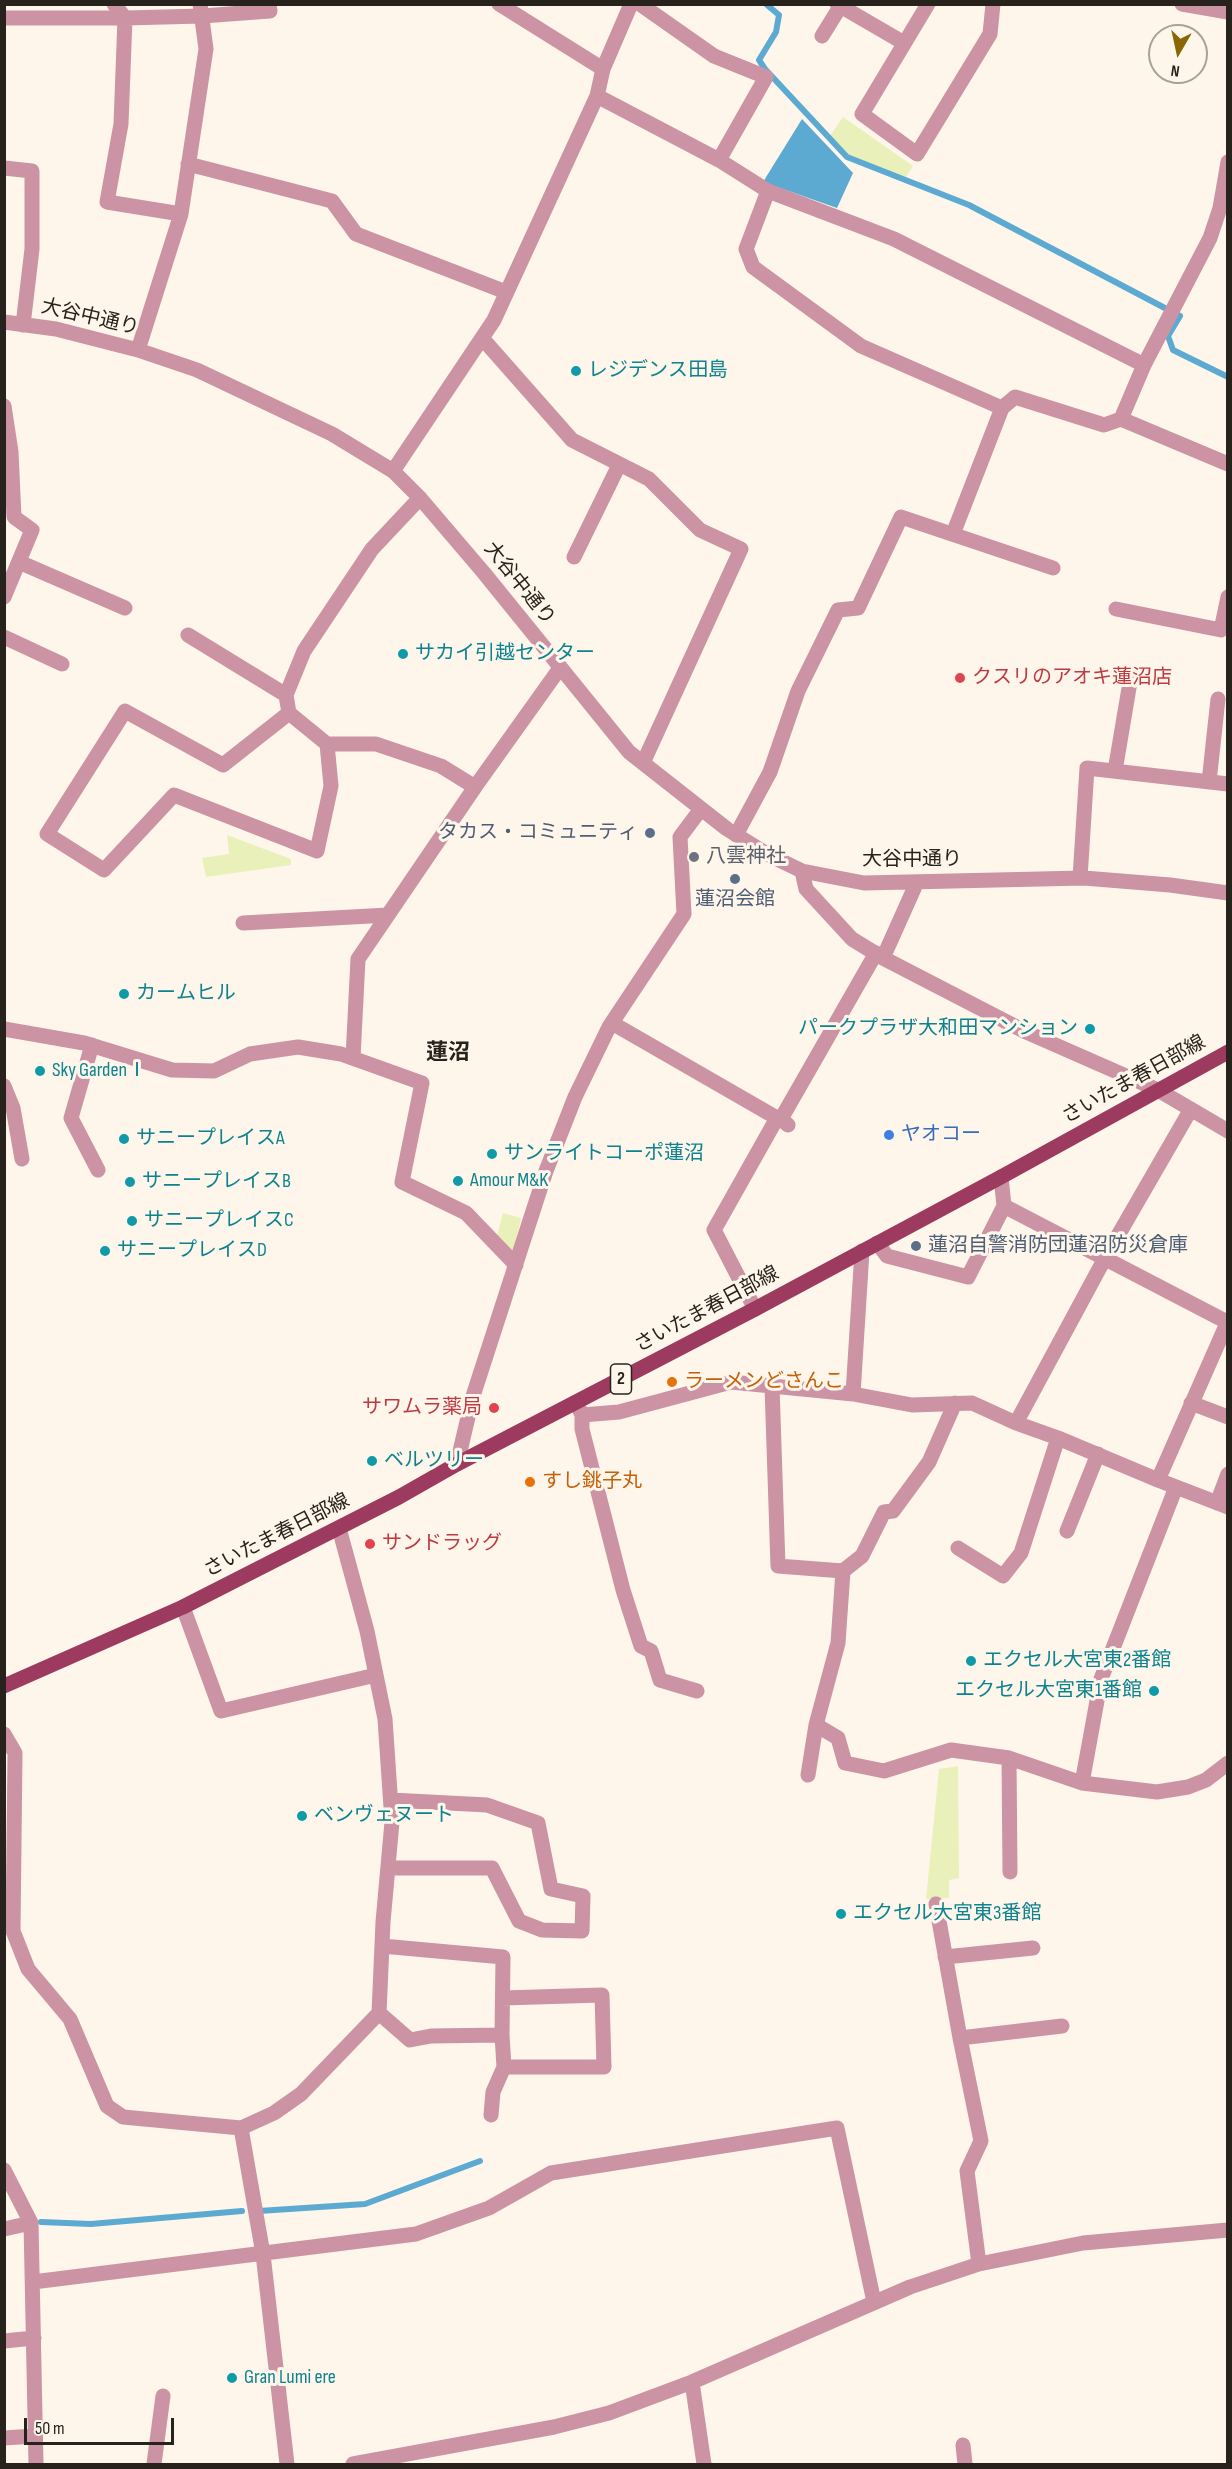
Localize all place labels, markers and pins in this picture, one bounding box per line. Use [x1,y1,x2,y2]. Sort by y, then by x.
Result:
place label: レジデンス田島 [588,359,728,383]
marker: レジデンス田島 [569,364,583,378]
place label: サカイ引越センター [415,642,595,666]
marker: サカイ引越センター [396,647,410,661]
place label: クスリのアオキ蓮沼店 [972,666,1172,690]
marker: クスリのアオキ蓮沼店 [953,671,967,685]
place label: タカス・コミュニティ [438,821,638,845]
marker: タカス・コミュニティ [643,826,657,840]
place label: 八雲神社 [706,845,786,869]
marker: 八雲神社 [687,850,701,864]
marker: 蓮沼会館 [728,872,742,886]
place label: 蓮沼会館 [695,888,775,912]
place label: カームヒル [136,982,236,1006]
marker: カームヒル [117,987,131,1001]
place label: パークプラザ大和田マンション [798,1017,1078,1041]
marker: パークプラザ大和田マンション [1083,1022,1097,1036]
place label: Sky GardenⅠ [52,1059,147,1083]
marker: Sky GardenⅠ [33,1064,47,1078]
place label: ヤオコー [901,1123,981,1147]
place label: サニープレイスA [136,1127,285,1151]
marker: ヤオコー [882,1128,896,1142]
marker: サニープレイスA [117,1132,131,1146]
place label: サンライトコーポ蓮沼 [504,1142,704,1166]
marker: サンライトコーポ蓮沼 [485,1147,499,1161]
place label: Amour M&K [470,1169,548,1193]
place label: サニープレイスB [142,1170,291,1194]
marker: Amour M&K [451,1174,465,1188]
marker: サニープレイスB [123,1175,137,1189]
place label: サニープレイスC [144,1209,294,1233]
marker: サニープレイスC [125,1214,139,1228]
place label: 蓮沼自警消防団蓮沼防災倉庫 [928,1234,1188,1258]
place label: サニープレイスD [117,1239,267,1263]
marker: 蓮沼自警消防団蓮沼防災倉庫 [909,1239,923,1253]
marker: サニープレイスD [98,1244,112,1258]
place label: ラーメンどさんこ [684,1370,844,1394]
marker: ラーメンどさんこ [665,1375,679,1389]
place label: サワムラ薬局 [362,1396,482,1420]
marker: サワムラ薬局 [487,1401,501,1415]
place label: ベルツリー [384,1449,484,1473]
marker: ベルツリー [365,1454,379,1468]
place label: すし銚子丸 [542,1470,642,1494]
marker: すし銚子丸 [523,1475,537,1489]
place label: サンドラッグ [382,1532,502,1556]
marker: サンドラッグ [363,1537,377,1551]
place label: エクセル大宮東2番館 [983,1649,1171,1673]
marker: エクセル大宮東2番館 [964,1654,978,1668]
place label: エクセル大宮東1番館 [955,1679,1142,1703]
marker: エクセル大宮東1番館 [1147,1684,1161,1698]
place label: ベンヴェヌート [314,1804,454,1828]
marker: ベンヴェヌート [295,1809,309,1823]
place label: エクセル大宮東3番館 [853,1902,1041,1926]
marker: エクセル大宮東3番館 [834,1907,848,1921]
place label: Gran Lumi ere [244,2366,336,2390]
marker: Gran Lumi ere [225,2371,239,2385]

